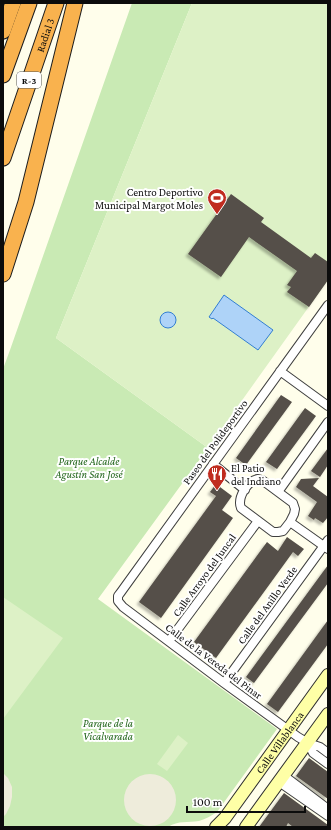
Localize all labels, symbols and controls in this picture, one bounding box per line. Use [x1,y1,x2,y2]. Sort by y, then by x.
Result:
street label: Radial 3 [34,16,56,54]
road number: R-3 [17,72,41,88]
place label: Centro Deportivo Municipal Margot Moles [95,186,204,212]
sports icon: Centro Deportivo Municipal Margot Moles [206,187,228,215]
street label: Paseo del Polideportivo [180,397,251,487]
park label: Parque Alcalde Agustín San José [54,455,124,481]
place label: El Patio del Indiano [231,462,281,487]
restaurant icon: El Patio del Indiano [206,463,228,491]
street label: Calle Arroyo del Juncal [170,531,239,619]
street label: Calle del Anillo Verde [235,564,299,646]
street label: Calle de la Vereda del Pinar [163,621,265,701]
street label: Calle Villablanca [253,709,306,776]
park label: Parque de la Vicalvarada [83,717,133,742]
scale bar [187,788,305,814]
text: 100 m [193,795,223,809]

